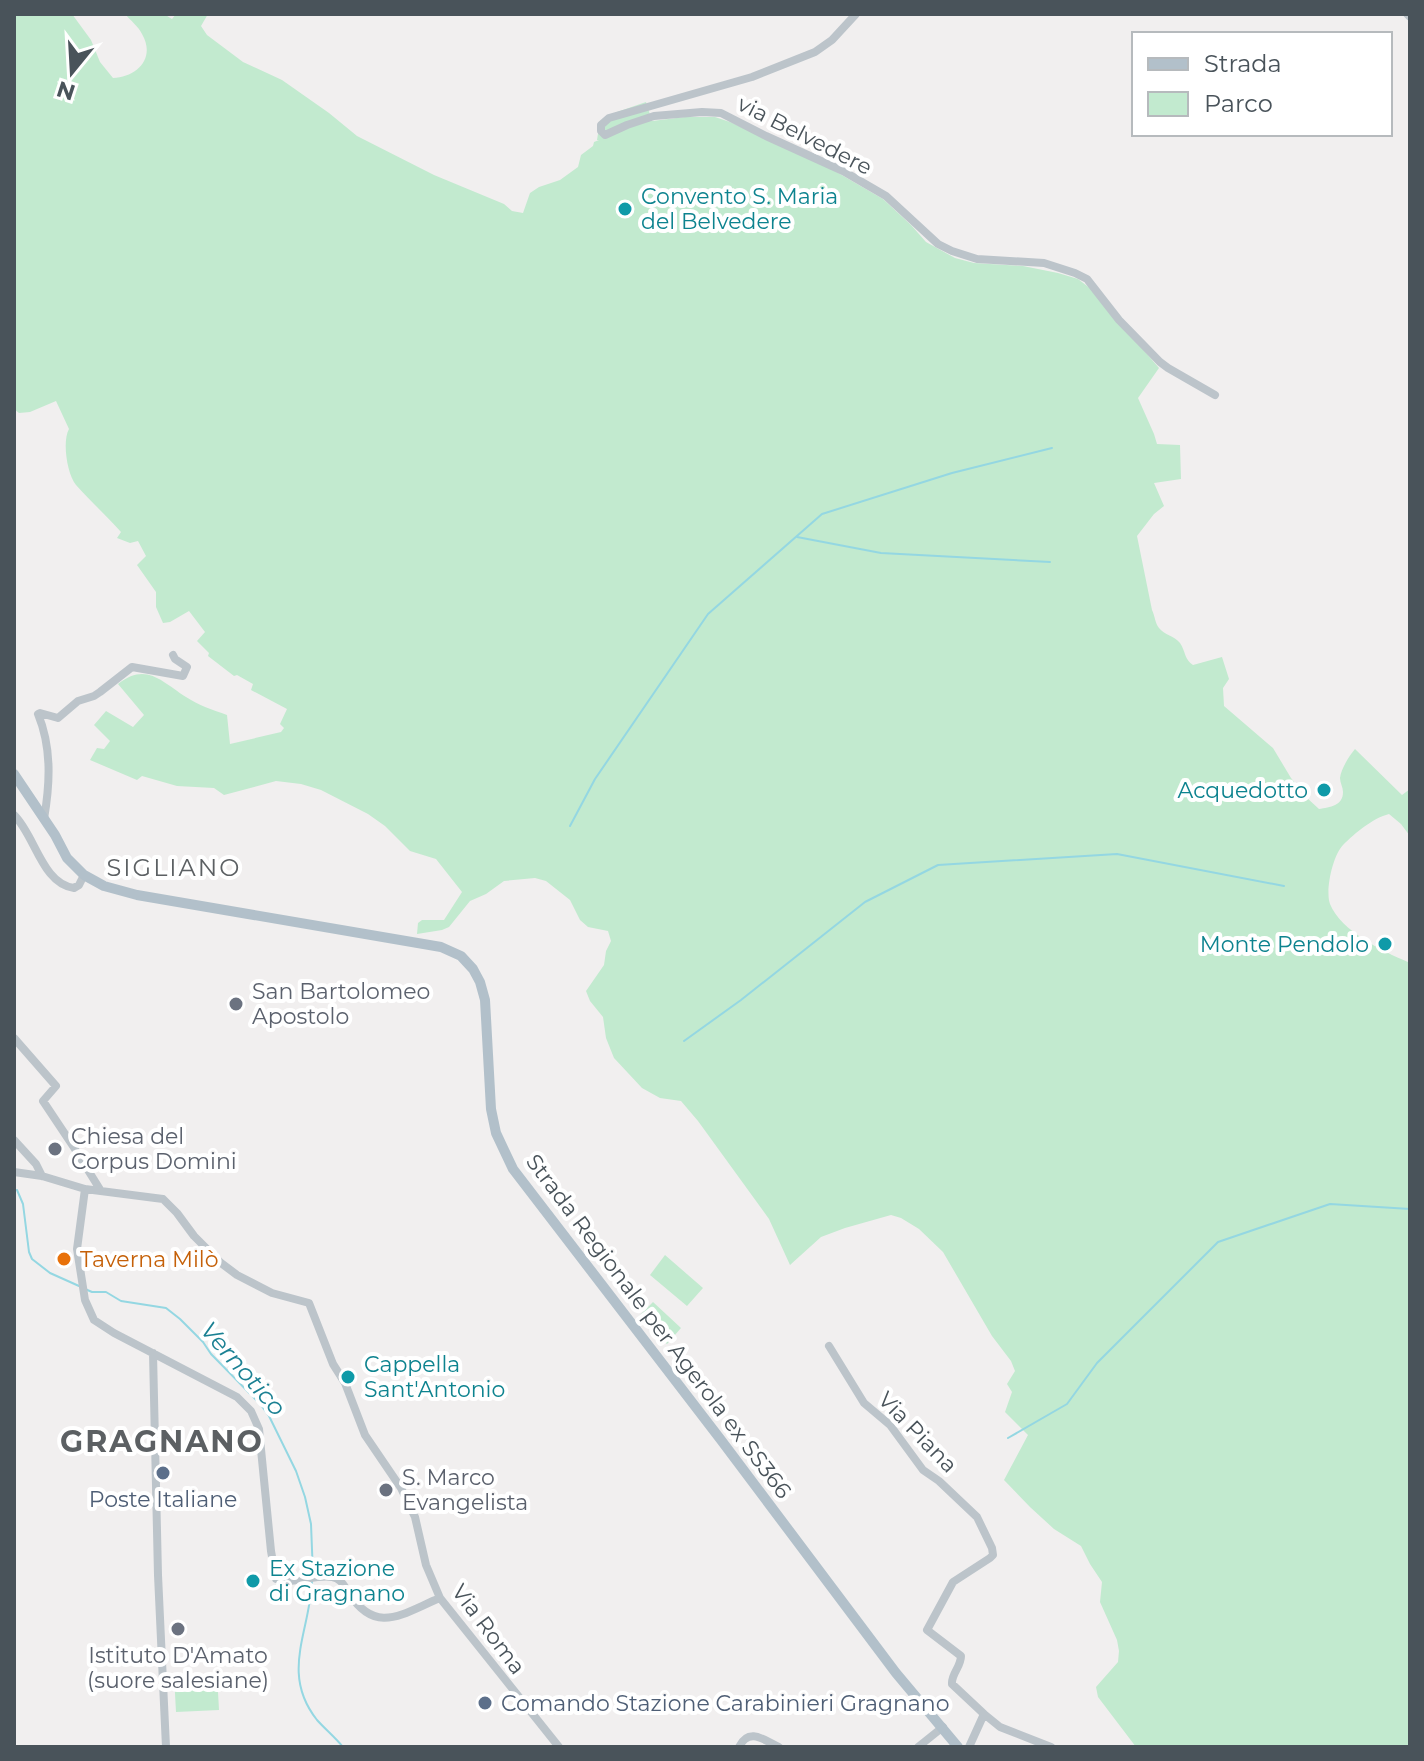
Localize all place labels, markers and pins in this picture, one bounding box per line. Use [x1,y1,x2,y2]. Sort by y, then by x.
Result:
place label: Convento S. Maria del Belvedere [641,183,838,235]
marker: Convento S. Maria del Belvedere [616,200,634,218]
place label: Acquedotto [1178,777,1308,804]
marker: Acquedotto [1315,781,1333,799]
place label: Monte Pendolo [1200,931,1369,958]
marker: Monte Pendolo [1376,935,1394,953]
place label: San Bartolomeo Apostolo [252,978,430,1030]
marker: San Bartolomeo Apostolo [227,995,245,1013]
place label: Chiesa del Corpus Domini [71,1123,237,1175]
marker: Chiesa del Corpus Domini [46,1140,64,1158]
place label: Taverna Milò [80,1246,219,1273]
marker: Taverna Milò [55,1250,73,1268]
place label: Cappella Sant'Antonio [364,1351,505,1403]
marker: Cappella Sant'Antonio [339,1368,357,1386]
marker: Poste Italiane [154,1464,172,1482]
place label: S. Marco Evangelista [402,1464,528,1516]
marker: S. Marco Evangelista [377,1481,395,1499]
place label: Poste Italiane [89,1486,237,1513]
place label: Ex Stazione di Gragnano [269,1555,405,1607]
marker: Ex Stazione di Gragnano [244,1572,262,1590]
marker: Istituto D'Amato (suore salesiane) [169,1620,187,1638]
place label: Istituto D'Amato (suore salesiane) [87,1642,269,1694]
place label: Comando Stazione Carabinieri Gragnano [501,1690,950,1717]
marker: Comando Stazione Carabinieri Gragnano [476,1694,494,1712]

